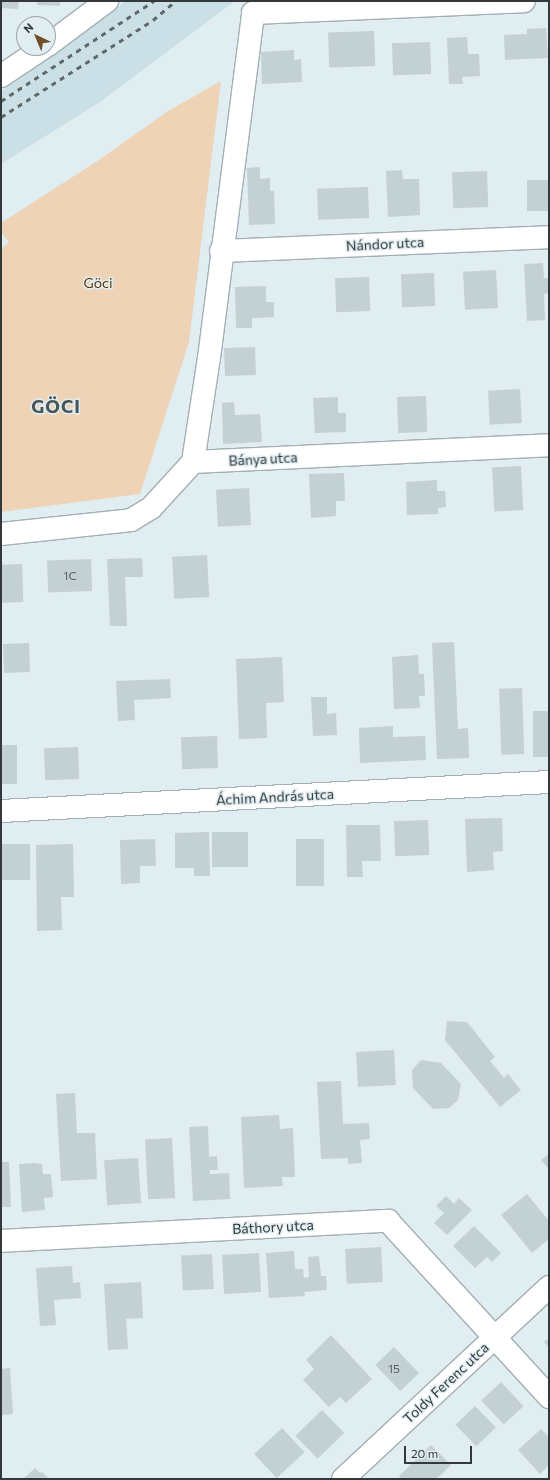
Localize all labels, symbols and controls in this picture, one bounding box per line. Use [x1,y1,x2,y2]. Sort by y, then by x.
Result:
north arrow [16,16,56,56]
text: N [21,20,35,35]
street label: Nándor utca [345,234,425,254]
park label: Göci [83,275,113,291]
district label: GÖCI [31,395,81,417]
street label: Bánya utca [228,449,298,469]
house number: 1C [63,569,77,583]
street label: Áchim András utca [216,786,334,808]
street label: Báthory utca [232,1216,314,1238]
street label: Toldy Ferenc utca [400,1339,492,1427]
house number: 15 [388,1362,400,1376]
scale bar [406,1438,474,1464]
text: 20 m [411,1446,438,1460]

